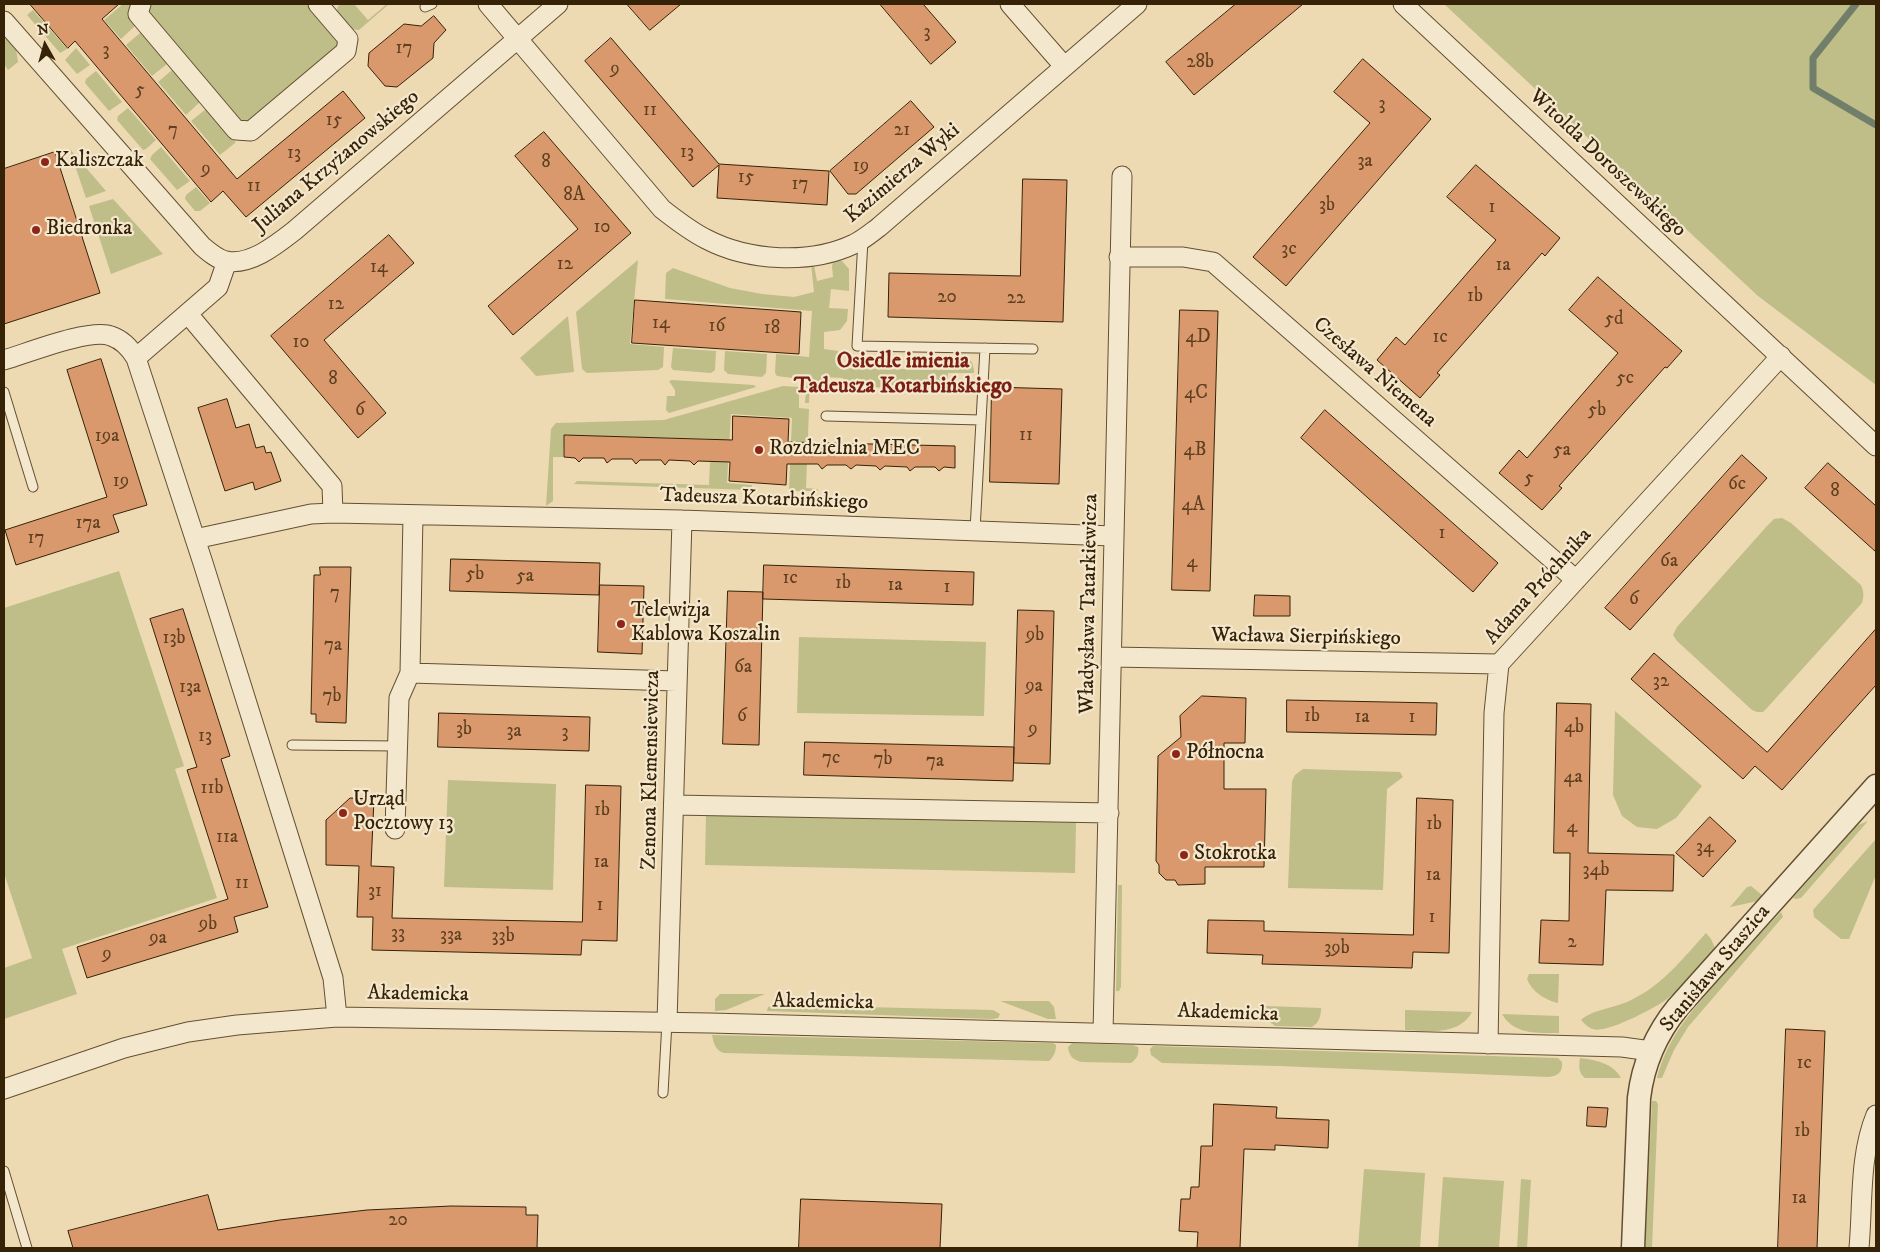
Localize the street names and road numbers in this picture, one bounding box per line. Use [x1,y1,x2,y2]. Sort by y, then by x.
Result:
street label: Juliana Krzyżanowskiego [249,85,425,239]
street label: Witolda Doroszewskiego [1523,85,1691,243]
street label: Kazimierza Wyki [840,118,966,230]
street label: Czesława Niemena [1307,312,1441,434]
street label: Tadeusza Kotarbińskiego [660,484,868,516]
street label: Władysława Tatarkiewicza [1075,494,1105,714]
street label: Adama Próchnika [1480,524,1598,650]
street label: Wacława Sierpińskiego [1211,624,1401,652]
street label: Zenona Klemensiewicza [638,670,666,870]
street label: Stanisława Staszica [1656,900,1776,1038]
street label: Akademicka [367,982,469,1008]
street label: Akademicka [772,990,874,1016]
street label: Akademicka [1177,1000,1279,1028]

